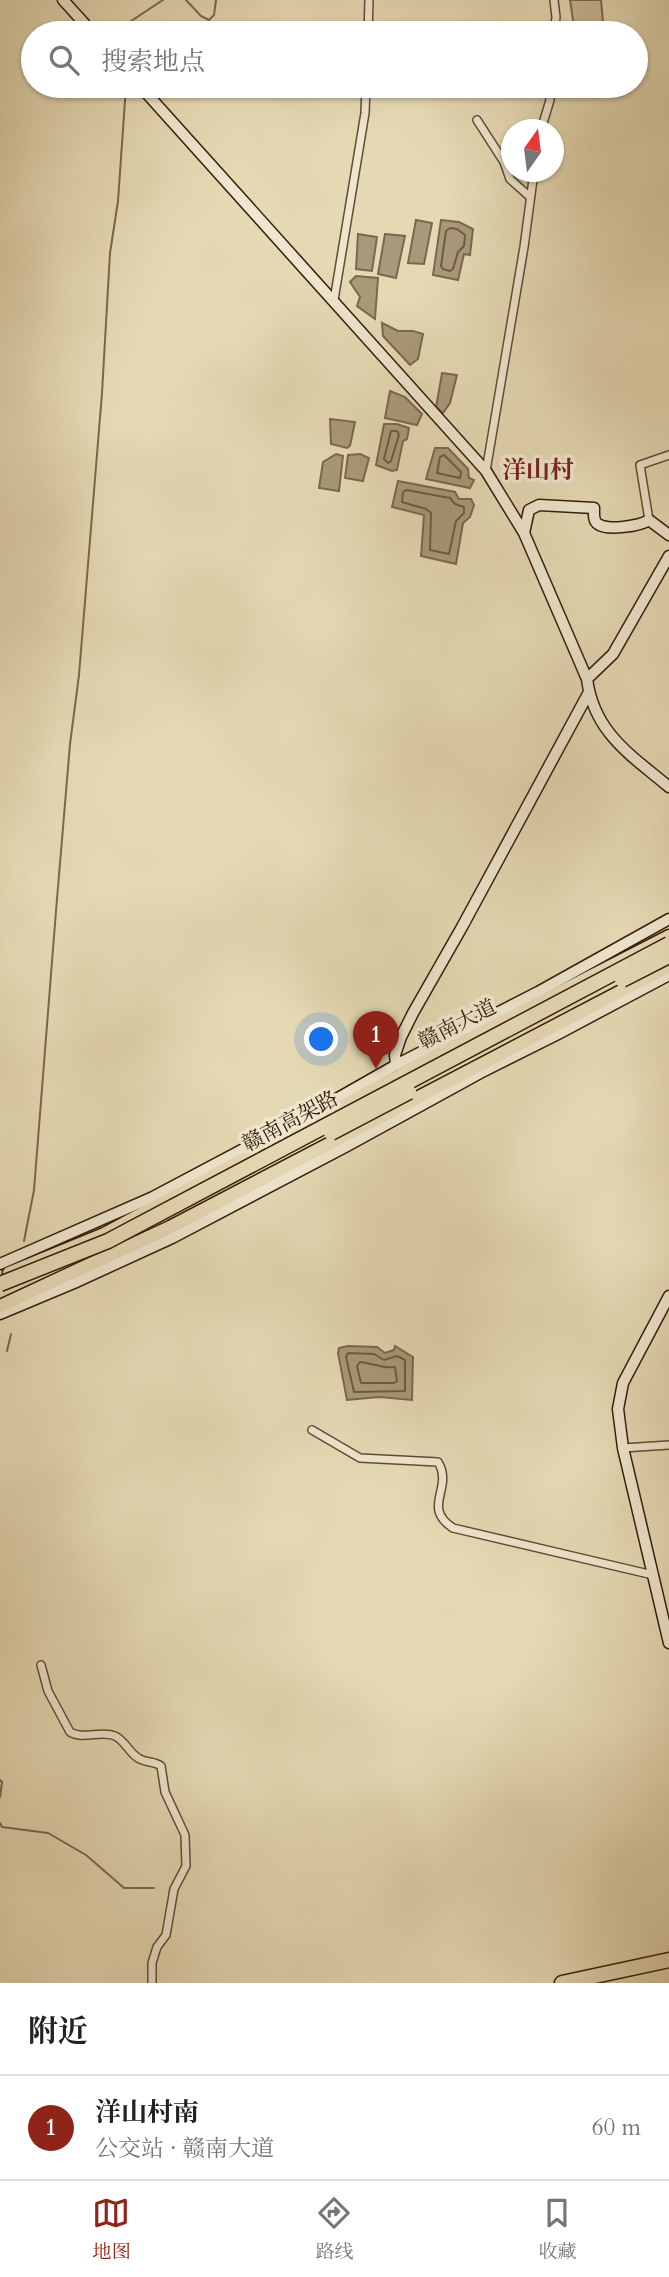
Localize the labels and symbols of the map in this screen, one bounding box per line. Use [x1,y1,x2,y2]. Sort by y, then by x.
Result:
north arrow [501,119,564,182]
district label: 洋山村 [502,454,574,487]
street label: 赣南大道 [413,992,501,1056]
pin: 1 [353,1011,399,1069]
your location [304,1022,338,1056]
street label: 赣南高架路 [237,1084,343,1159]

